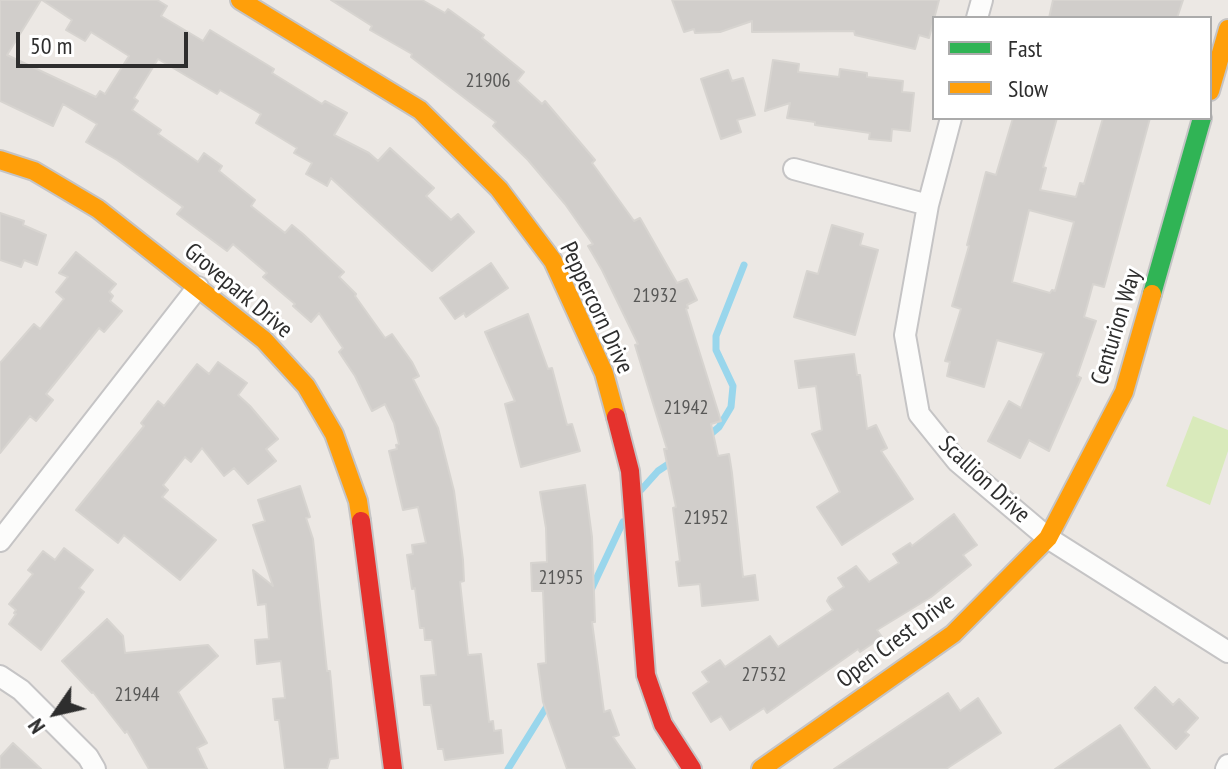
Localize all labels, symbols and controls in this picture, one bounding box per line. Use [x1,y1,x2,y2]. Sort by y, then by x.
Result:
scale bar [20,16,192,66]
legend [932,16,1212,120]
text: 50 m [30,30,72,61]
text: Fast [1008,33,1042,64]
house number: 21906 [466,69,510,93]
text: Slow [1008,73,1048,104]
street label: Grovepark Drive [178,237,298,345]
street label: Peppercorn Drive [553,238,639,378]
street label: Centurion Way [1086,266,1148,388]
house number: 21932 [633,284,677,308]
house number: 21942 [664,396,708,420]
street label: Scallion Drive [932,430,1036,530]
house number: 21952 [684,506,728,530]
house number: 21955 [539,566,583,590]
street label: Open Crest Drive [832,587,960,695]
house number: 27532 [742,663,786,687]
north arrow [16,673,96,753]
house number: 21944 [115,683,159,707]
text: N [21,714,51,739]

